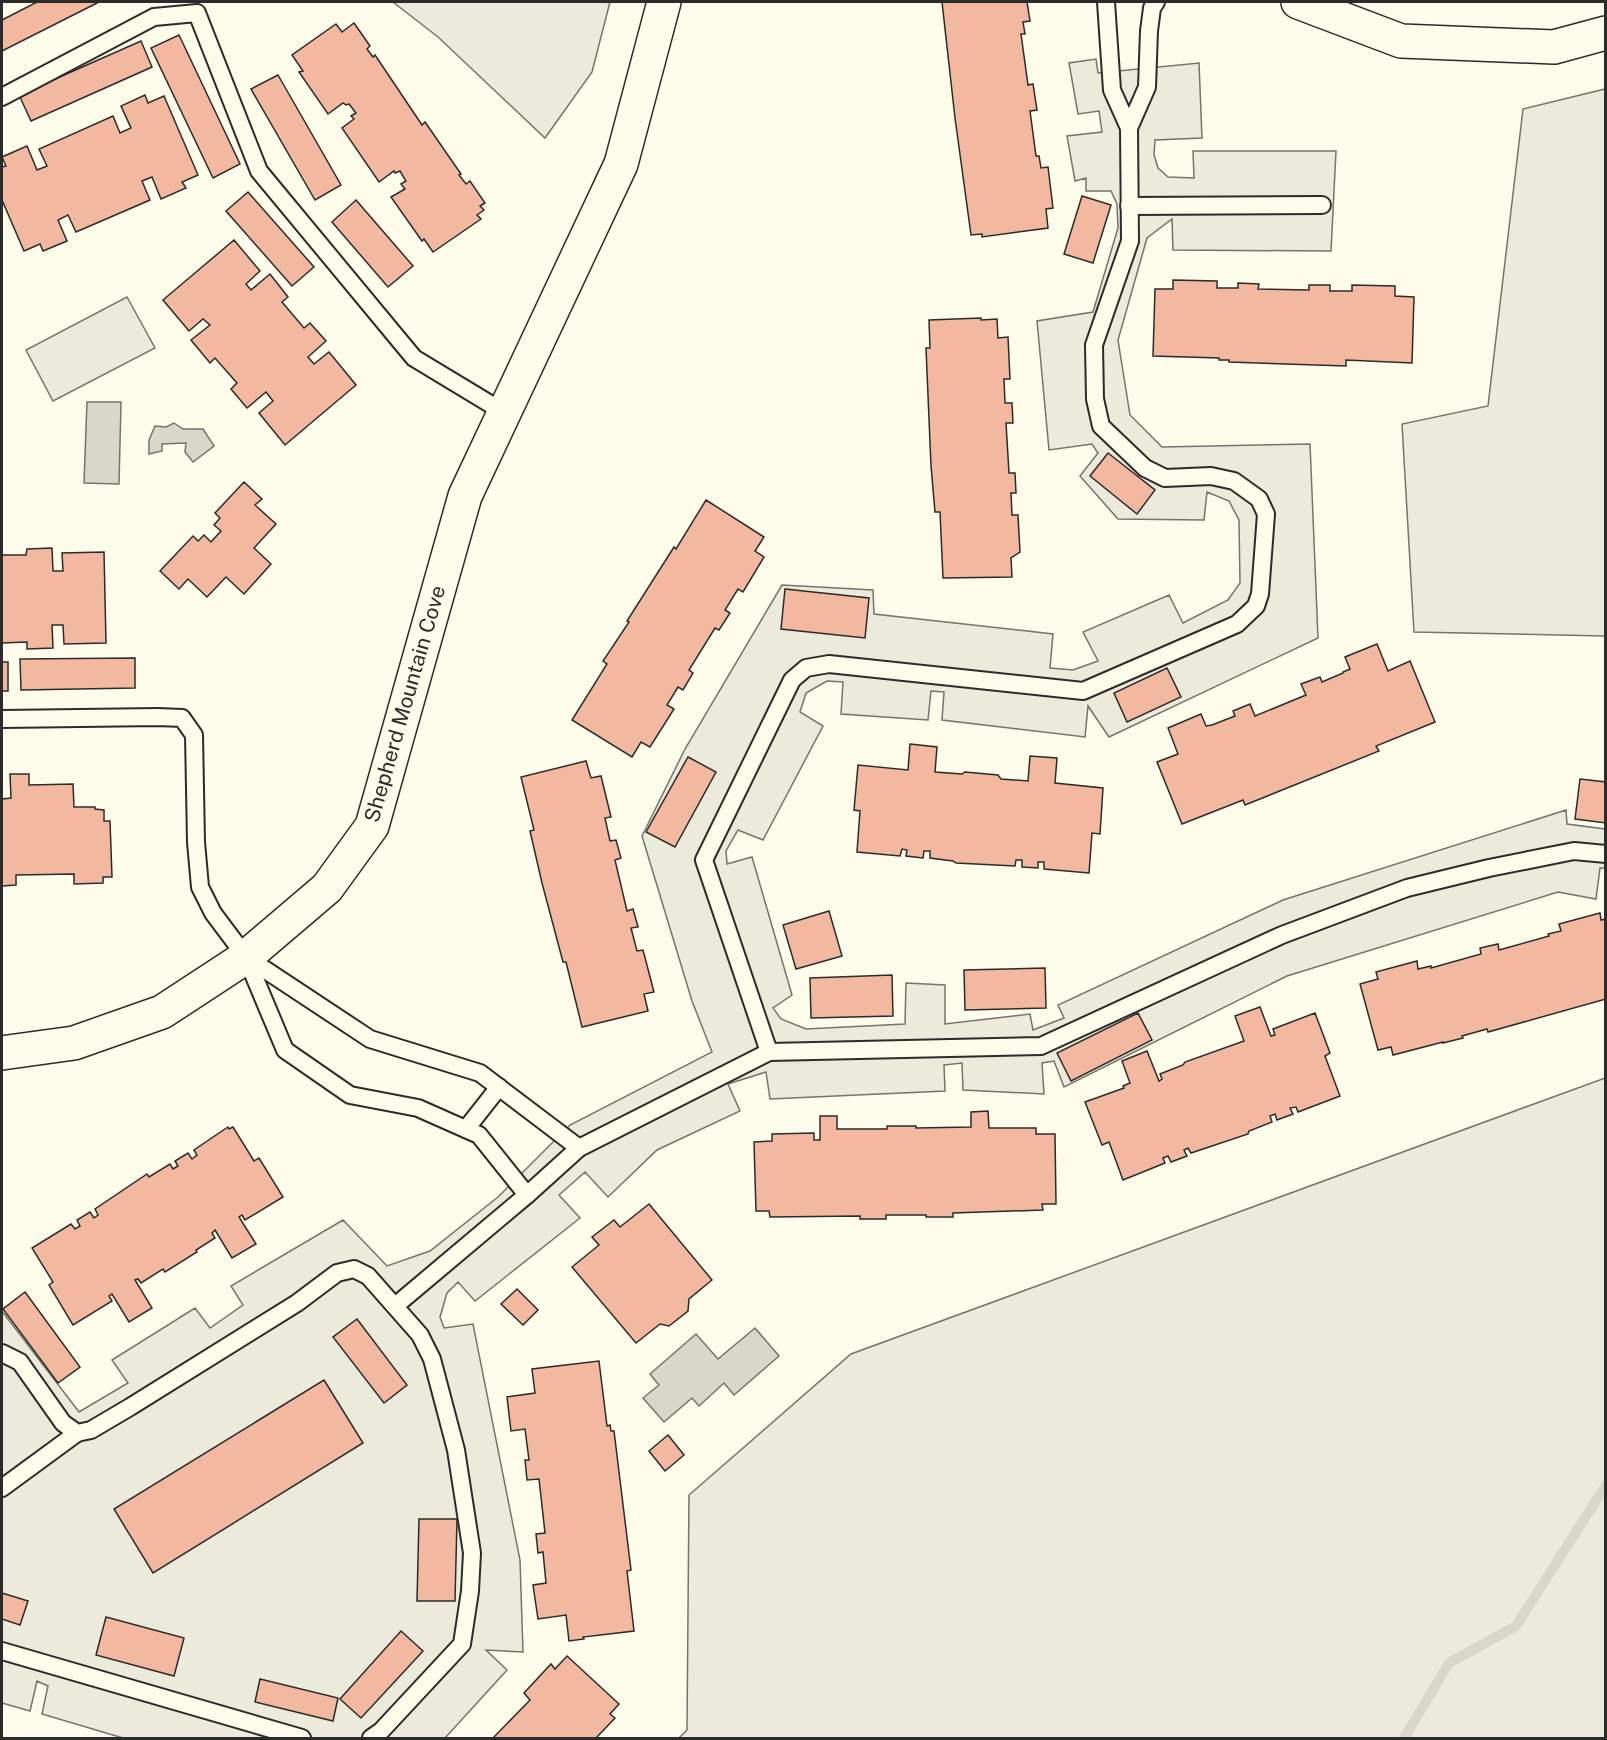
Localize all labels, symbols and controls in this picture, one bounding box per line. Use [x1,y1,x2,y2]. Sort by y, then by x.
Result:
street label: Shepherd Mountain Cove [359,583,450,825]

